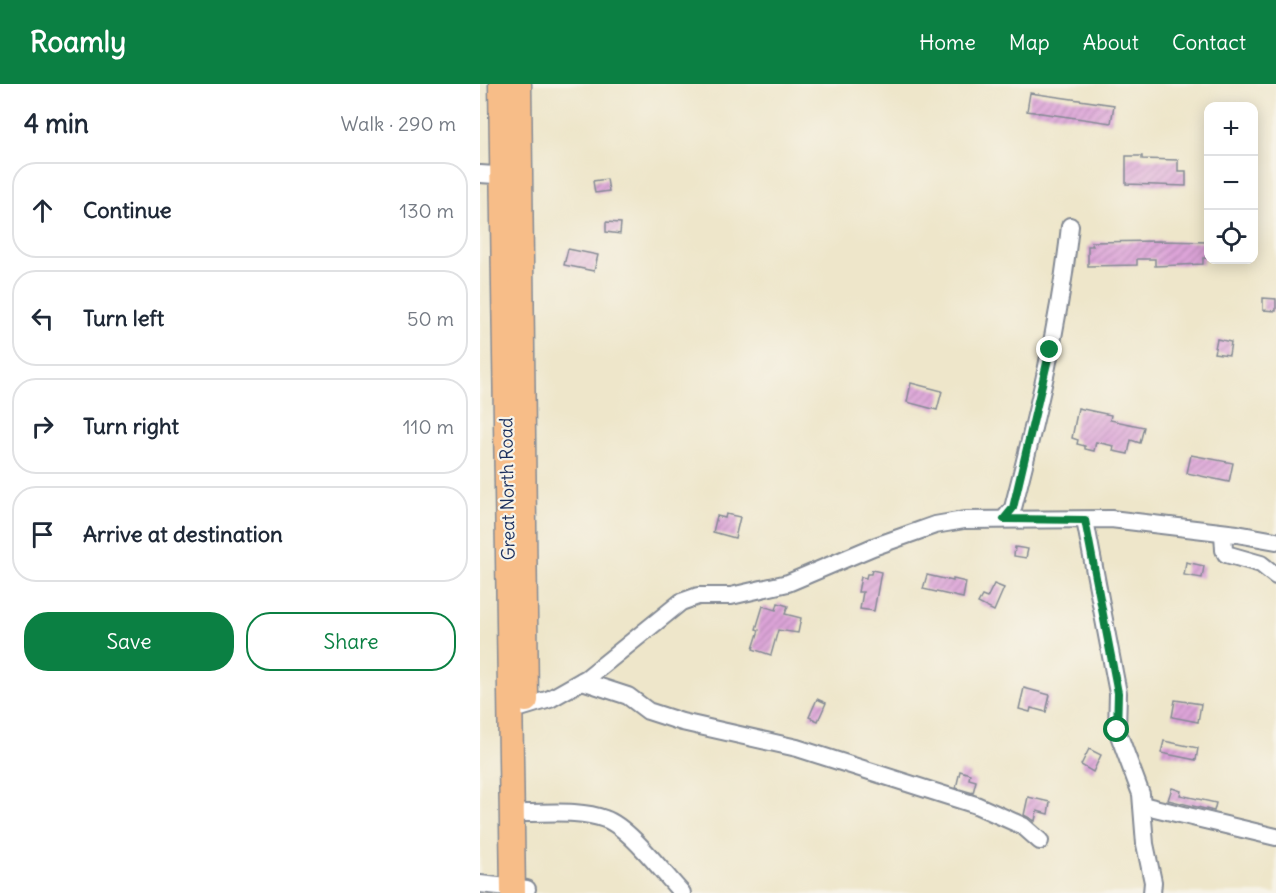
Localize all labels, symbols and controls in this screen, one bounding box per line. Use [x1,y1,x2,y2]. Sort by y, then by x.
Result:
text: Roamly [30,24,126,60]
text: Home [919,29,976,56]
text: Map [1009,29,1050,56]
text: About [1083,29,1139,56]
text: Contact [1172,29,1246,56]
map controls [1204,102,1258,264]
button: + [1204,102,1258,156]
text: 4 min [24,107,89,140]
text: Walk · 290 m [341,111,456,136]
button: − [1204,156,1258,210]
icon: ahead [26,194,59,227]
text: Continue [83,196,172,224]
text: 130 m [399,198,454,223]
button: locate [1204,210,1258,264]
icon: left [26,302,59,335]
text: Turn left [83,304,164,332]
text: 50 m [407,306,454,331]
route end [1036,336,1062,362]
icon: right [26,410,59,443]
text: Turn right [83,412,179,440]
text: 110 m [403,414,454,439]
street label: Great North Road [494,417,520,561]
icon: arrive [26,518,59,551]
text: Arrive at destination [83,520,283,548]
button: Save [24,612,234,671]
button: Share [246,612,456,671]
route start [1103,716,1129,742]

